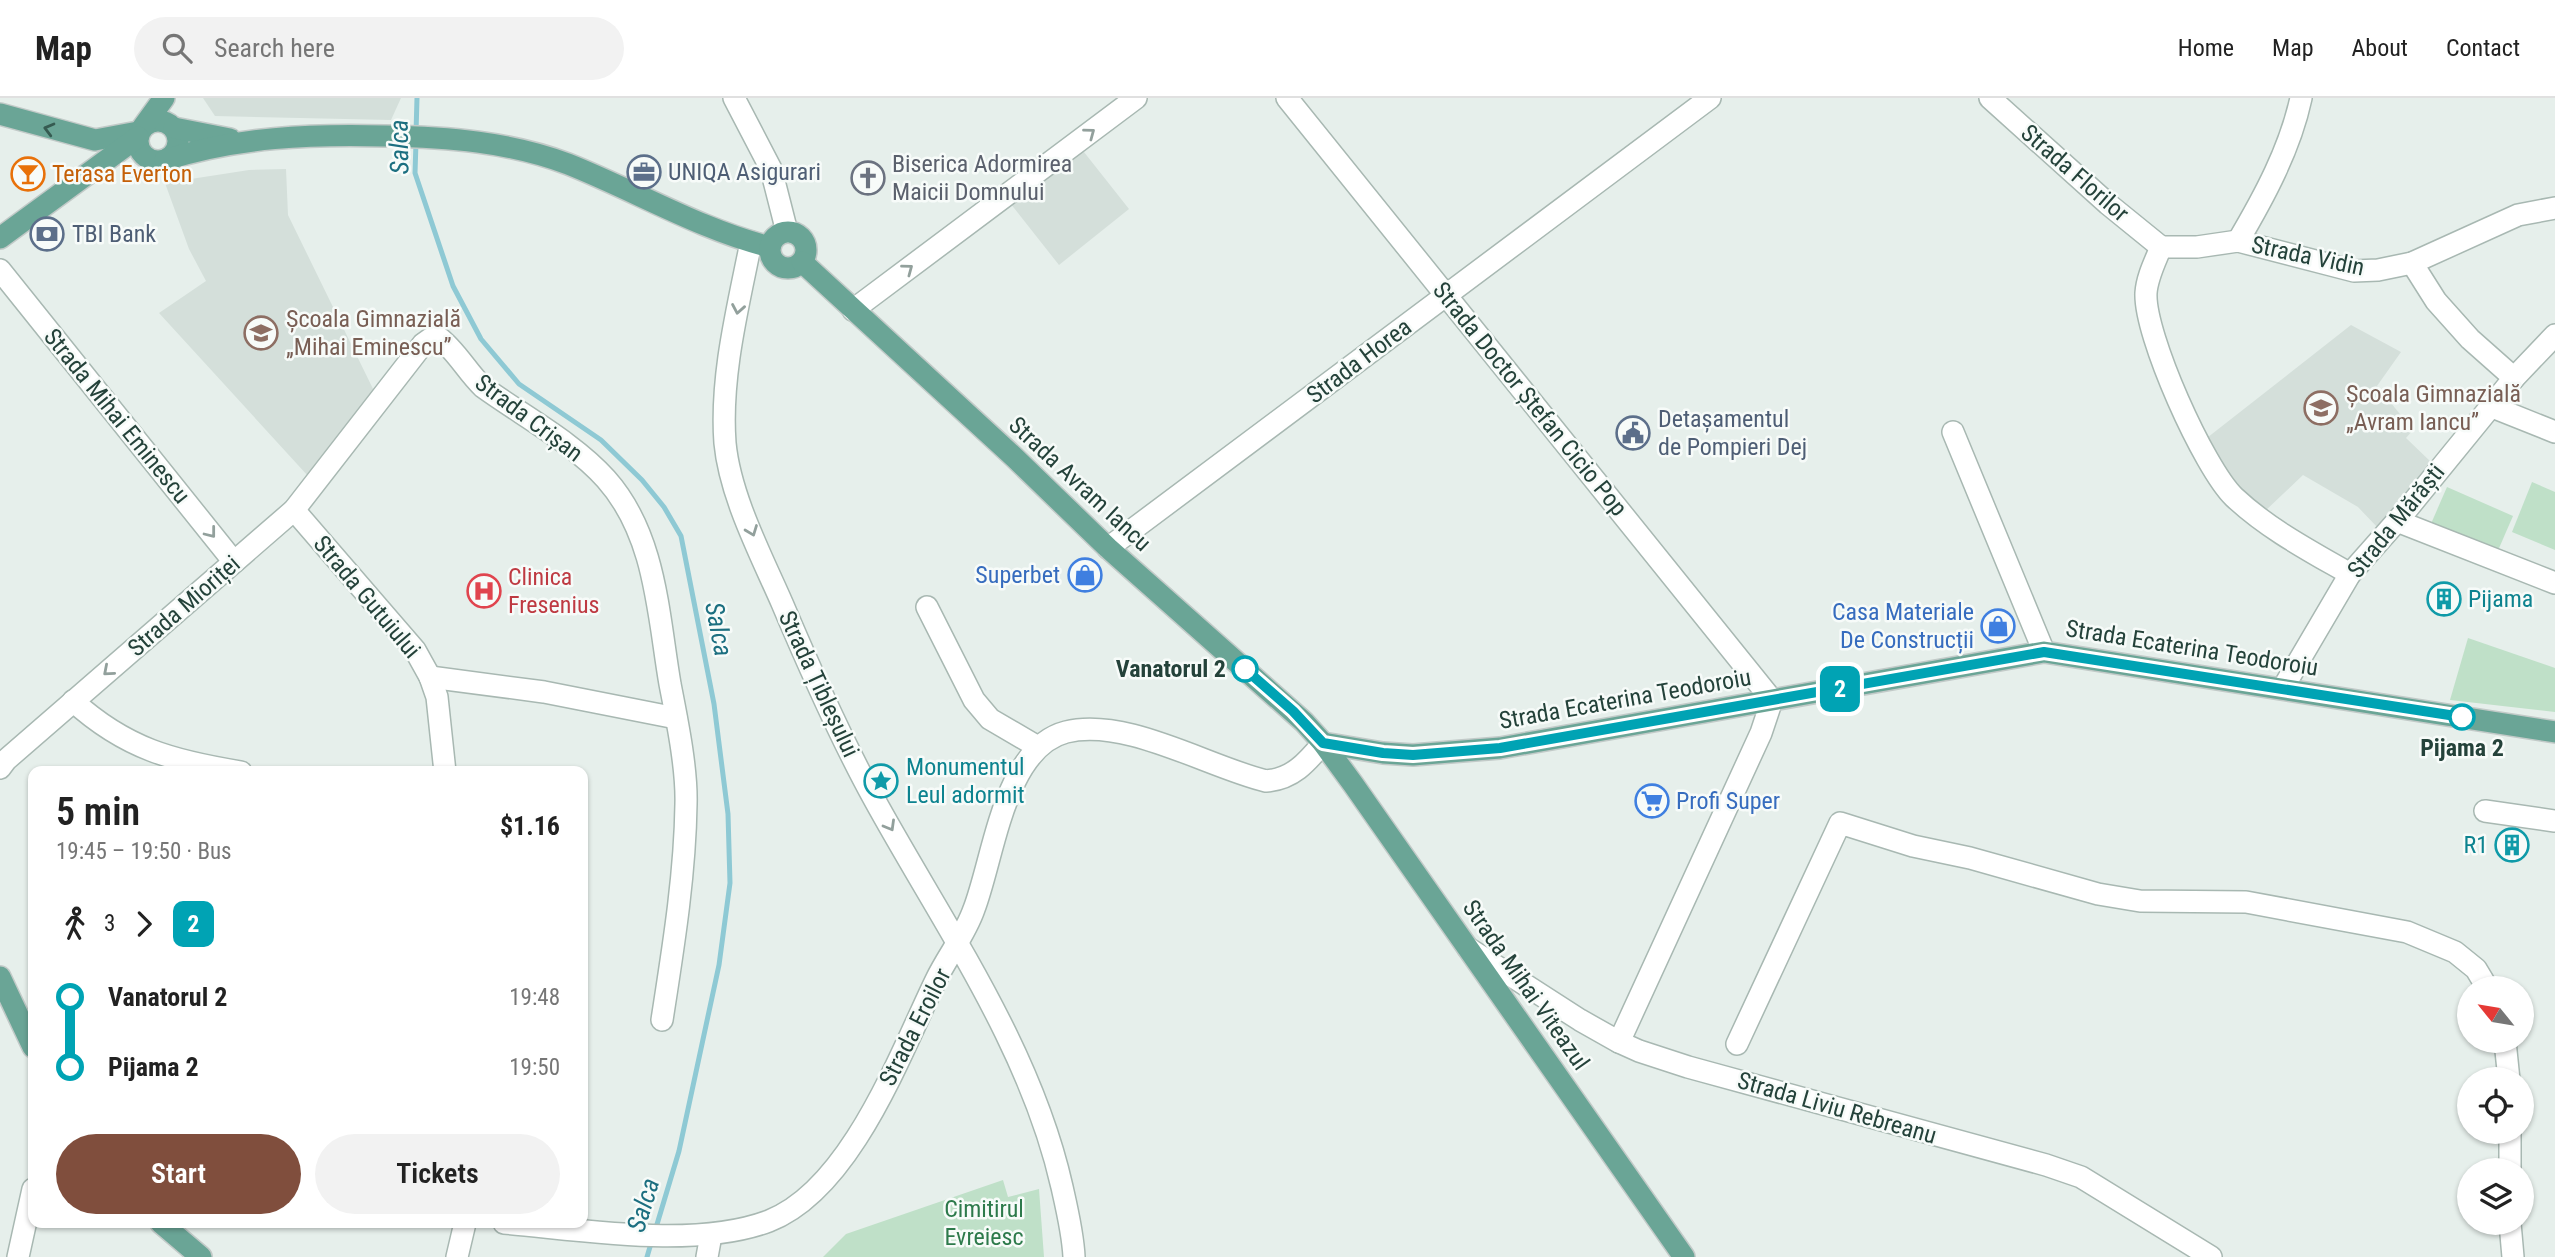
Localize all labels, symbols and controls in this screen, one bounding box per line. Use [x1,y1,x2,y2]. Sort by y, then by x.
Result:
search box [134,17,624,80]
text: Map [35,29,92,68]
icon: search [158,29,196,67]
text: Search here [214,33,335,63]
text: Home [2178,34,2234,62]
text: Map [2272,34,2314,62]
text: About [2352,34,2408,62]
text: Contact [2446,34,2520,62]
water label: Salca [384,119,414,175]
street label: Strada Florilor [2015,119,2135,227]
one-way arrow [43,123,55,137]
one-way arrow [1082,128,1095,141]
place label: Biserica Adormirea Maicii Domnului [892,150,1072,206]
office icon: UNIQA Asigurari [625,153,663,191]
bar icon: Terasa Everton [9,155,47,193]
place label: UNIQA Asigurari [668,158,821,186]
church icon: Biserica Adormirea Maicii Domnului [849,159,887,197]
place label: Terasa Everton [52,160,192,188]
bank icon: TBI Bank [28,215,66,253]
place label: TBI Bank [72,220,156,248]
street label: Strada Vidin [2249,230,2367,282]
one-way arrow [900,265,913,278]
street label: Strada Doctor Ștefan Cicio Pop [1427,276,1633,522]
one-way arrow [731,303,746,315]
place label: Școala Gimnazială „Mihai Eminescu” [286,305,461,361]
street label: Strada Horea [1301,313,1417,409]
school or university icon: Școala Gimnazială „Mihai Eminescu” [242,314,280,352]
street label: Strada Mihai Eminescu [38,323,196,509]
street label: Strada Crișan [470,369,588,467]
place label: Școala Gimnazială „Avram Iancu” [2346,380,2521,436]
school or university icon: Școala Gimnazială „Avram Iancu” [2302,389,2340,427]
place label: Detașamentul de Pompieri Dej [1658,405,1807,461]
street label: Strada Avram Iancu [1003,411,1157,557]
public building icon: Detașamentul de Pompieri Dej [1614,414,1652,452]
street label: Strada Mărăști [2342,458,2450,584]
one-way arrow [743,525,757,537]
one-way arrow [203,526,216,538]
street label: Strada Gutuiului [308,530,426,664]
street label: Strada Mioriței [122,550,246,662]
shop icon: Superbet [1066,556,1104,594]
place label: Superbet [975,561,1060,589]
place label: Clinica Fresenius [508,563,599,619]
hospital icon: Clinica Fresenius [465,572,503,610]
building icon: Pijama [2425,580,2463,618]
place label: Pijama [2468,585,2533,613]
place label: Casa Materiale De Construcții [1832,598,1974,654]
water label: Salca [699,599,739,659]
street label: Strada Țibleșului [772,606,865,762]
shop icon: Casa Materiale De Construcții [1979,607,2017,645]
street label: Strada Ecaterina Teodoroiu [2064,614,2320,682]
place label: Vanatorul 2 [1116,655,1226,683]
marker: Vanatorul 2 [1232,656,1258,682]
one-way arrow [103,663,116,675]
street label: Strada Ecaterina Teodoroiu [1497,663,1753,735]
line badge: 2 [1817,666,1863,712]
text: 2 [1834,675,1846,703]
marker: Pijama 2 [2449,704,2475,730]
place label: Pijama 2 [2420,734,2504,762]
place label: Monumentul Leul adormit [906,753,1025,809]
place icon: Monumentul Leul adormit [862,762,900,800]
supermarket icon: Profi Super [1633,782,1671,820]
place label: Profi Super [1676,787,1780,815]
text: 5 min [56,790,140,834]
text: $1.16 [500,811,560,841]
one-way arrow [882,818,895,831]
building icon: R1 [2493,826,2531,864]
place label: R1 [2463,831,2488,859]
text: 19:45 – 19:50 · Bus [56,838,232,865]
street label: Strada Mihai Viteazul [1457,895,1595,1075]
icon: walk [56,905,94,943]
icon: forward [125,905,163,943]
text: 3 [104,910,115,937]
text: 2 [187,910,200,938]
street label: Strada Eroilor [873,964,957,1090]
north arrow [2457,976,2534,1054]
map controls [2457,976,2534,1235]
text: Vanatorul 2 [108,982,227,1012]
text: 19:48 [509,984,560,1011]
text: Pijama 2 [108,1052,199,1082]
text: 19:50 [509,1054,560,1081]
street label: Strada Liviu Rebreanu [1734,1066,1940,1150]
button: locate [2457,1067,2534,1144]
button: Start [56,1134,301,1214]
button: Tickets [315,1134,560,1214]
button: layers [2457,1158,2534,1235]
water label: Salca [621,1174,665,1236]
park label: Cimitirul Evreiesc [944,1195,1024,1251]

